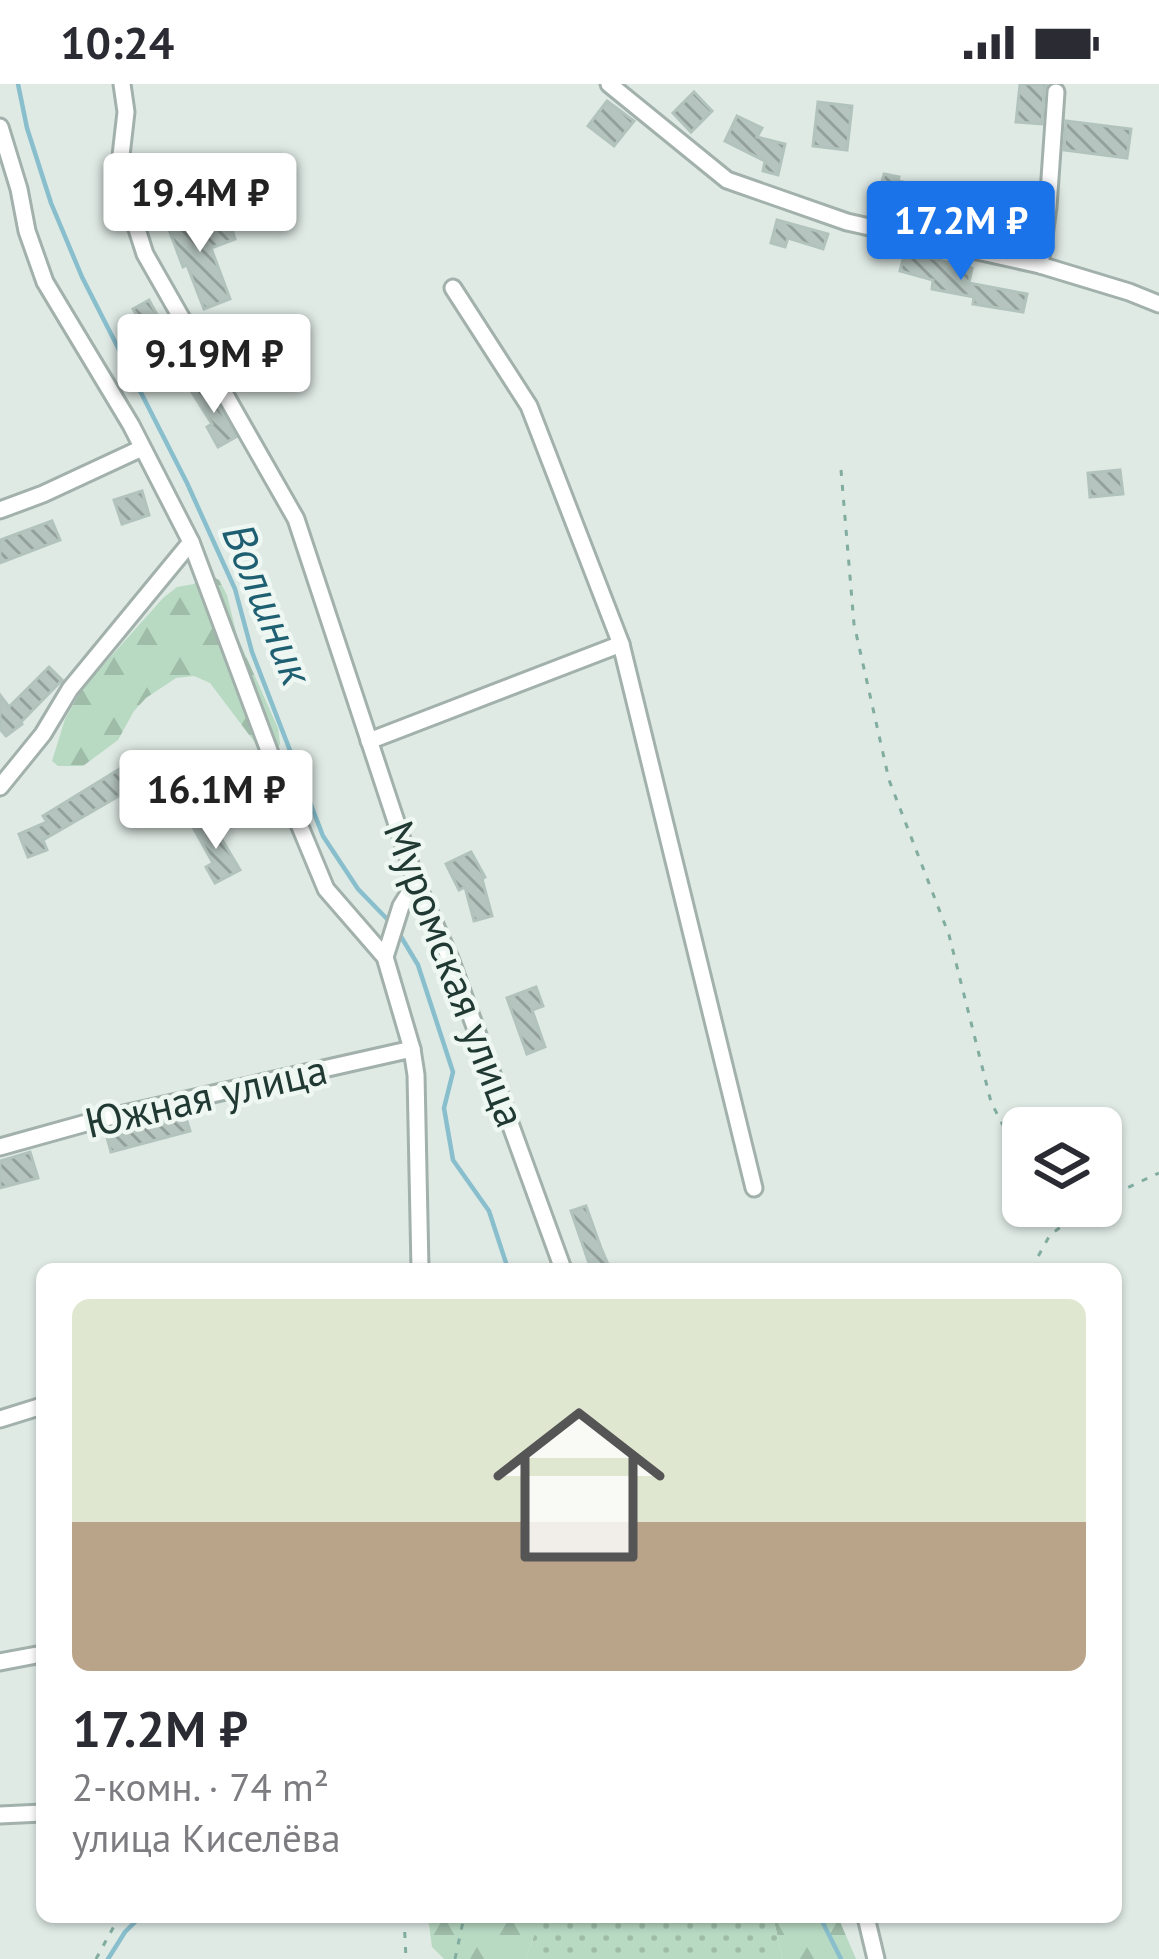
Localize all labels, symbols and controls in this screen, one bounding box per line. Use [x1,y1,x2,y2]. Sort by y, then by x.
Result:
text: 10:24 [60,13,174,71]
pin: 19.4M ₽ [89,153,311,255]
text: 19.4M ₽ [130,166,270,217]
pin: 17.2M ₽ [850,181,1072,283]
text: 17.2M ₽ [894,194,1028,245]
pin: 9.19M ₽ [103,314,325,416]
text: 9.19M ₽ [144,327,284,378]
water label: Волшник [210,514,328,694]
pin: 16.1M ₽ [105,750,327,852]
text: 16.1M ₽ [146,763,286,814]
street label: Муромская улица [372,813,539,1134]
street label: Южная улица [79,1041,332,1150]
map controls [1002,1107,1122,1227]
button: layers [1002,1107,1122,1227]
icon: home [471,1377,687,1593]
text: 17.2M ₽ [72,1695,248,1761]
text: 2-комн. · 74 m² [72,1761,329,1812]
text: улица Киселёва [72,1812,341,1863]

